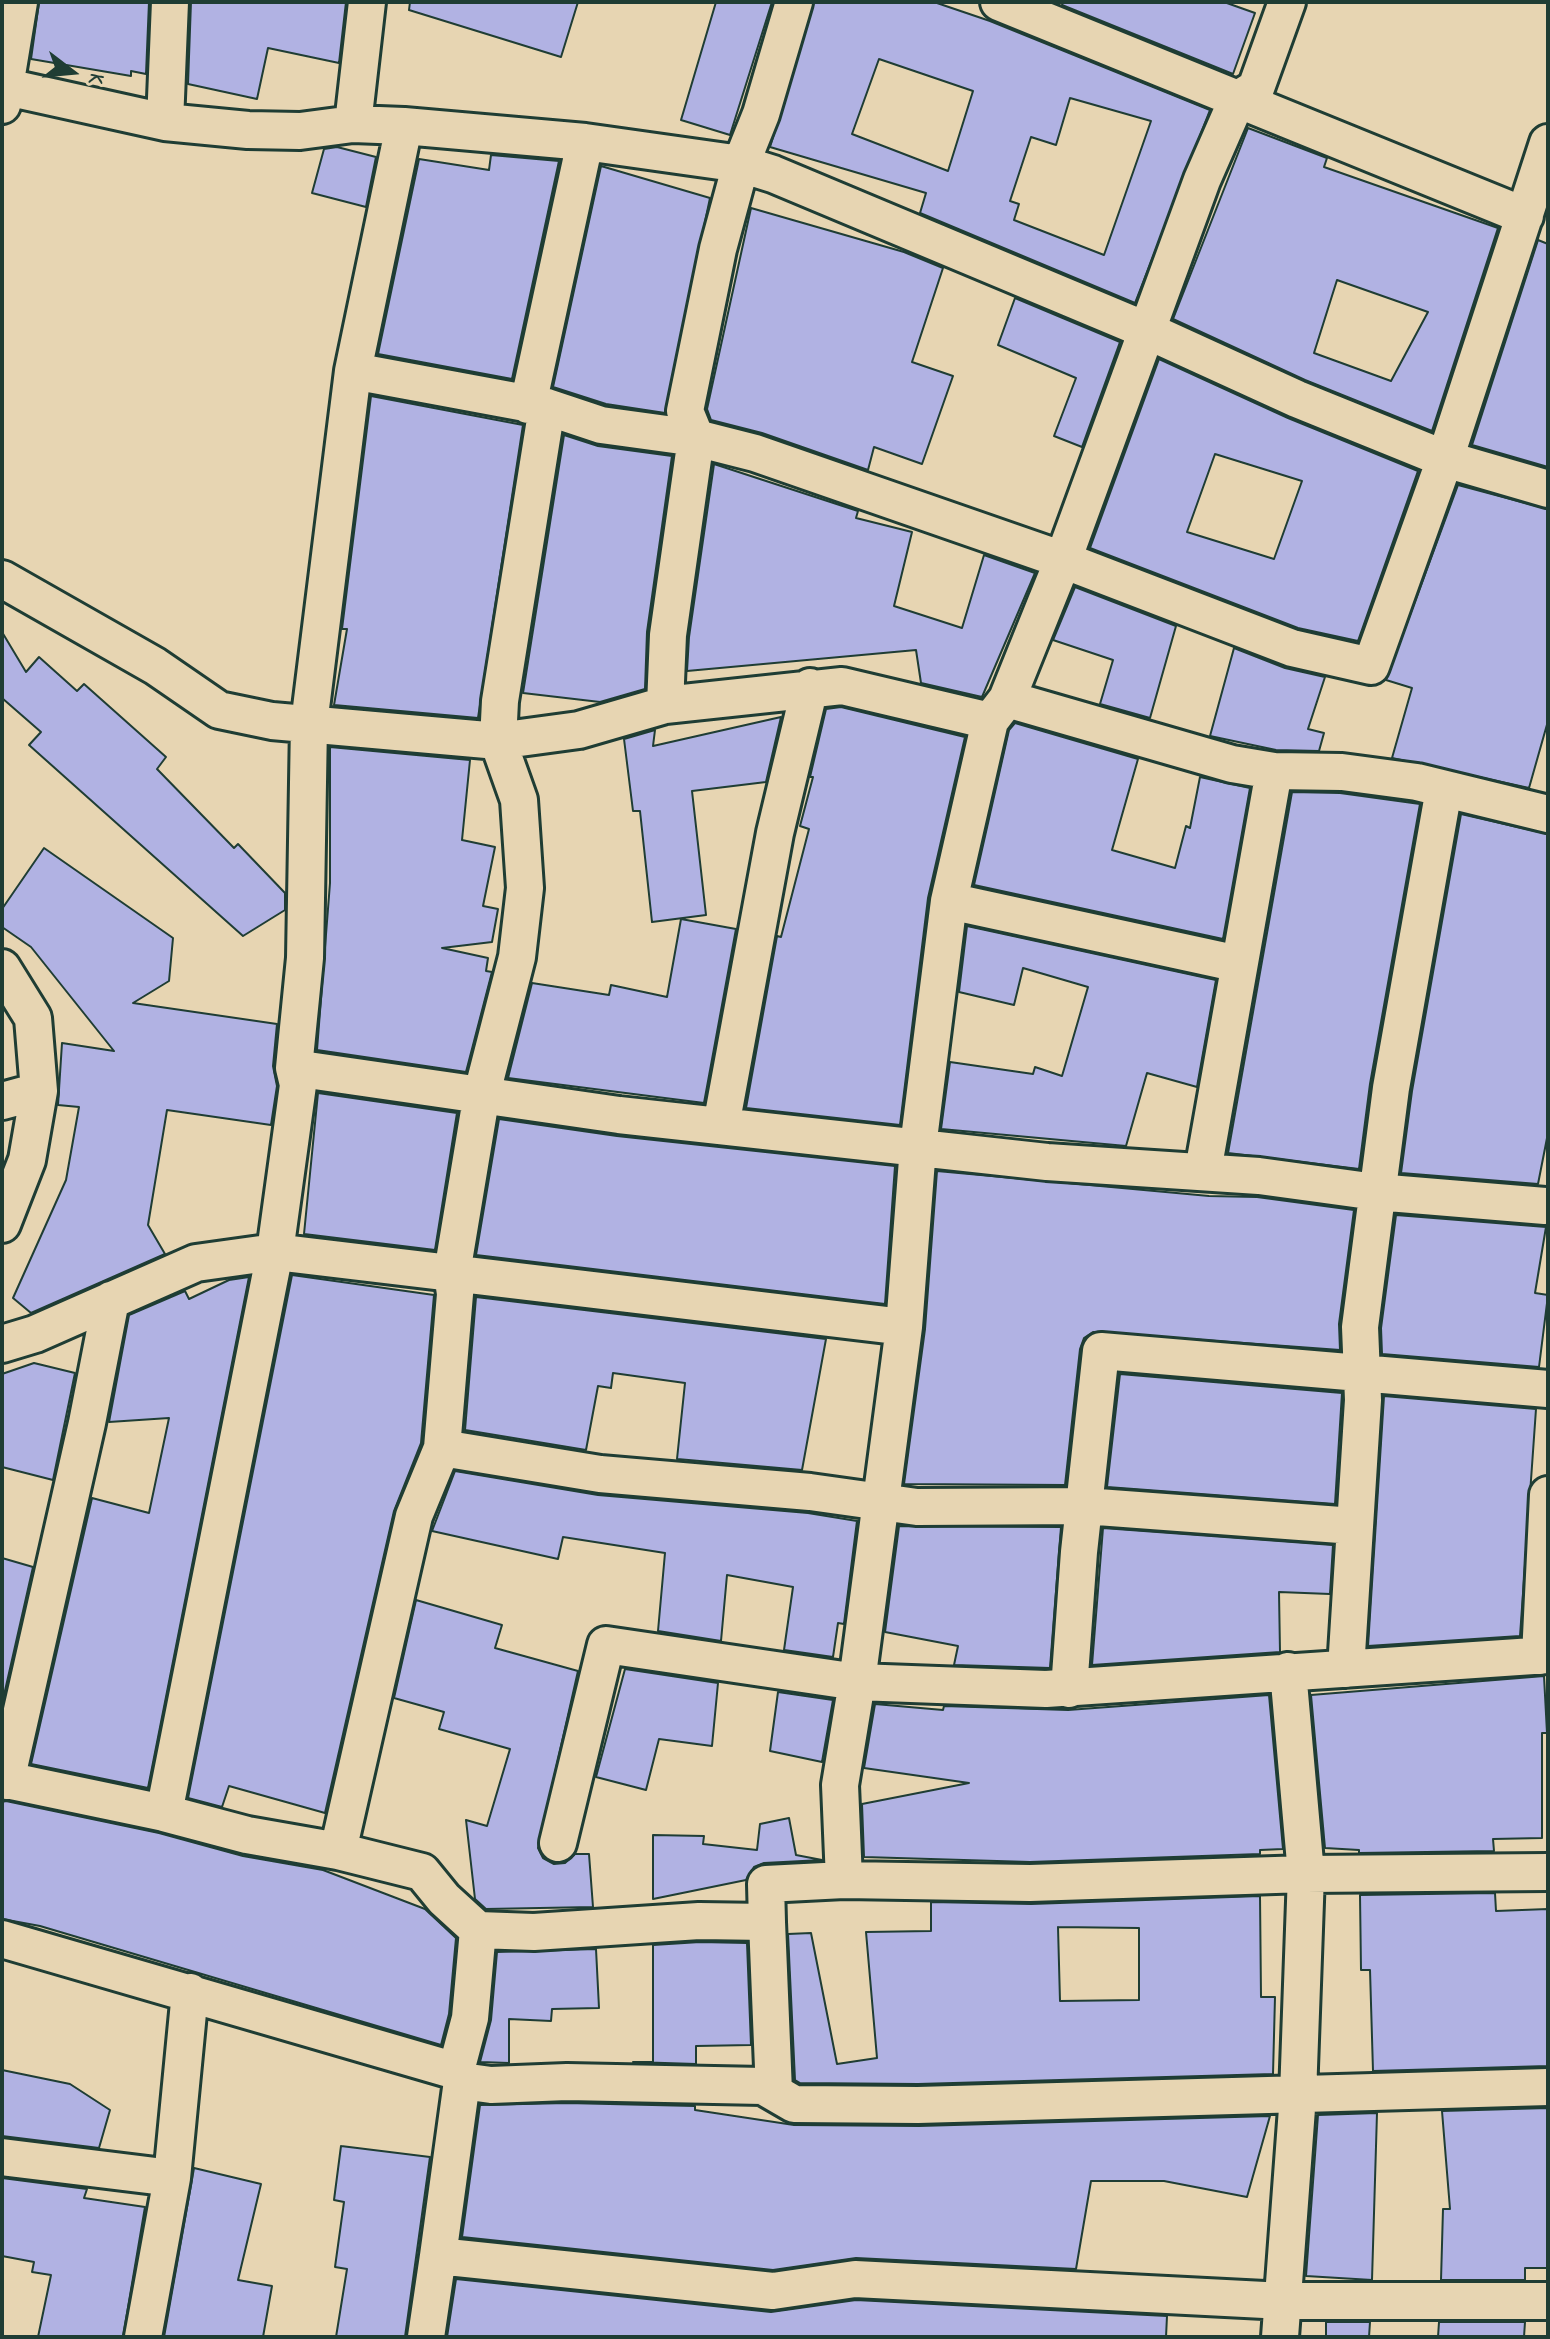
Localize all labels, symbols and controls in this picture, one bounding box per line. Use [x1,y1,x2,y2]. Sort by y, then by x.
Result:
north arrow [32,32,112,112]
text: K [78,69,112,88]

